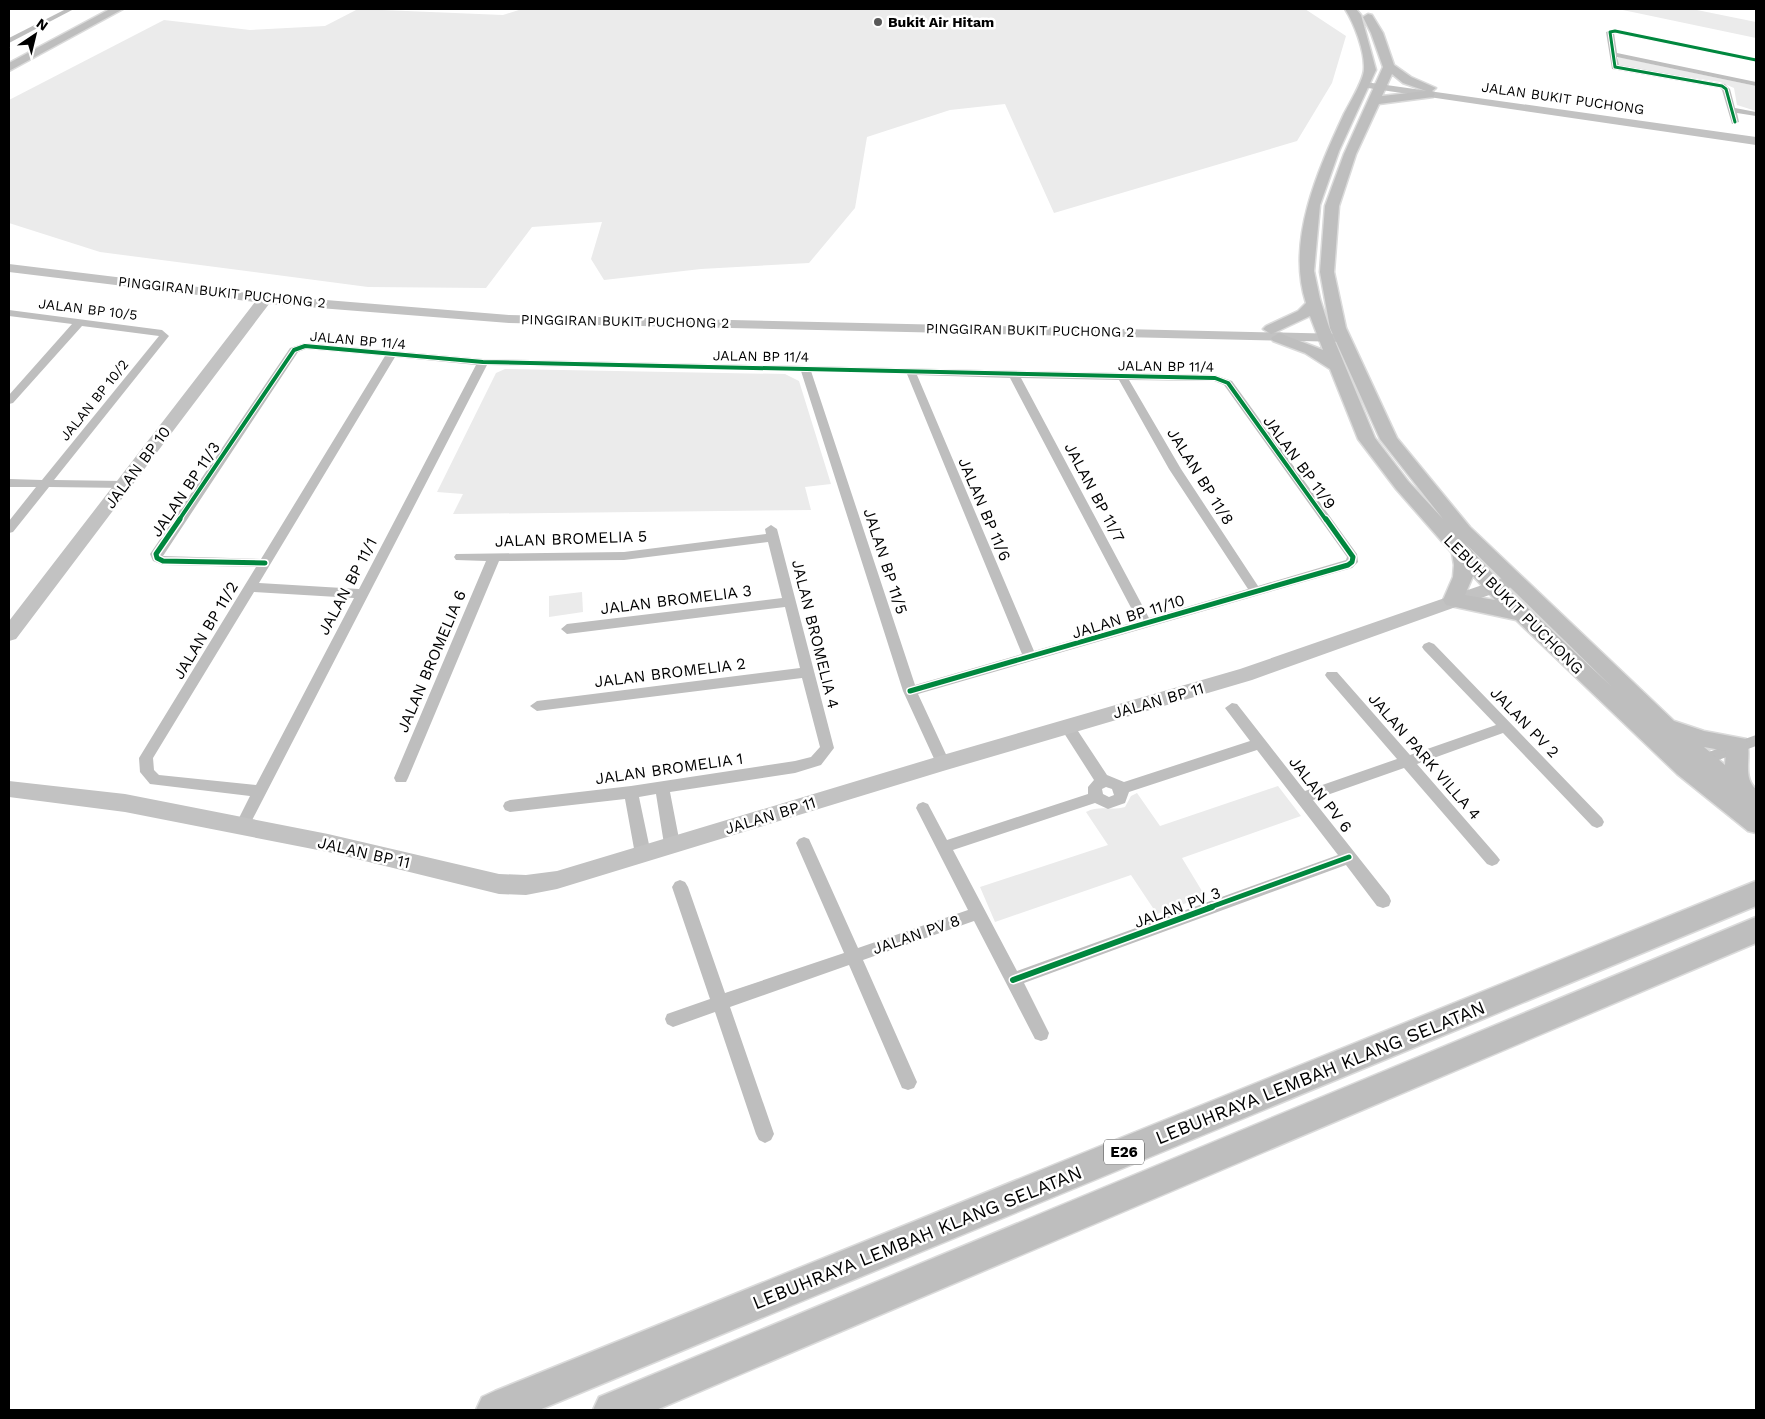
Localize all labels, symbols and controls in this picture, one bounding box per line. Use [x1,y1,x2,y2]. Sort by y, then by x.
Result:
north arrow [10,10,60,60]
place label: Bukit Air Hitam [888,14,994,30]
text: N [34,15,51,34]
marker: Bukit Air Hitam [872,16,884,28]
street label: JALAN BUKIT PUCHONG [1481,79,1645,117]
street label: PINGGIRAN BUKIT PUCHONG 2 [118,273,326,311]
street label: JALAN BP 10/5 [38,295,138,323]
street label: PINGGIRAN BUKIT PUCHONG 2 [521,311,729,331]
street label: PINGGIRAN BUKIT PUCHONG 2 [926,320,1134,340]
street label: JALAN BP 11/4 [309,328,407,352]
street label: JALAN BP 11/4 [713,347,809,365]
street label: JALAN BP 10/2 [56,356,132,444]
street label: JALAN BP 11/4 [1118,357,1214,375]
street label: JALAN BP 11/9 [1259,412,1340,513]
street label: JALAN BP 10 [100,423,174,512]
street label: JALAN BP 11/8 [1163,424,1238,528]
street label: JALAN BP 11/3 [147,438,224,540]
street label: JALAN BP 11/7 [1060,439,1129,545]
street label: JALAN BP 11/6 [954,455,1015,564]
street label: JALAN BP 11/5 [859,506,912,617]
street label: JALAN BROMELIA 5 [495,526,648,551]
street label: LEBUH BUKIT PUCHONG [1440,531,1587,678]
street label: JALAN BP 11/1 [314,534,381,638]
street label: JALAN BROMELIA 4 [788,558,843,711]
street label: JALAN BP 11/2 [169,578,242,682]
street label: JALAN BROMELIA 3 [599,581,753,618]
street label: JALAN BROMELIA 6 [393,587,470,735]
street label: JALAN BP 11/10 [1069,590,1187,643]
street label: JALAN BROMELIA 2 [593,654,747,691]
street label: JALAN BP 11 [1110,678,1206,723]
street label: JALAN PV 2 [1486,683,1563,762]
street label: JALAN PARK VILLA 4 [1365,689,1485,824]
street label: JALAN BROMELIA 1 [594,749,744,788]
street label: JALAN PV 6 [1285,753,1356,836]
street label: JALAN BP 11 [722,793,818,838]
street label: JALAN BP 11 [316,833,412,872]
street label: JALAN PV 3 [1131,883,1223,932]
street label: JALAN PV 8 [870,911,962,958]
street label: LEBUHRAYA LEMBAH KLANG SELATAN [1152,996,1488,1149]
road number: E26 [1104,1140,1144,1164]
street label: LEBUHRAYA LEMBAH KLANG SELATAN [749,1161,1085,1314]

